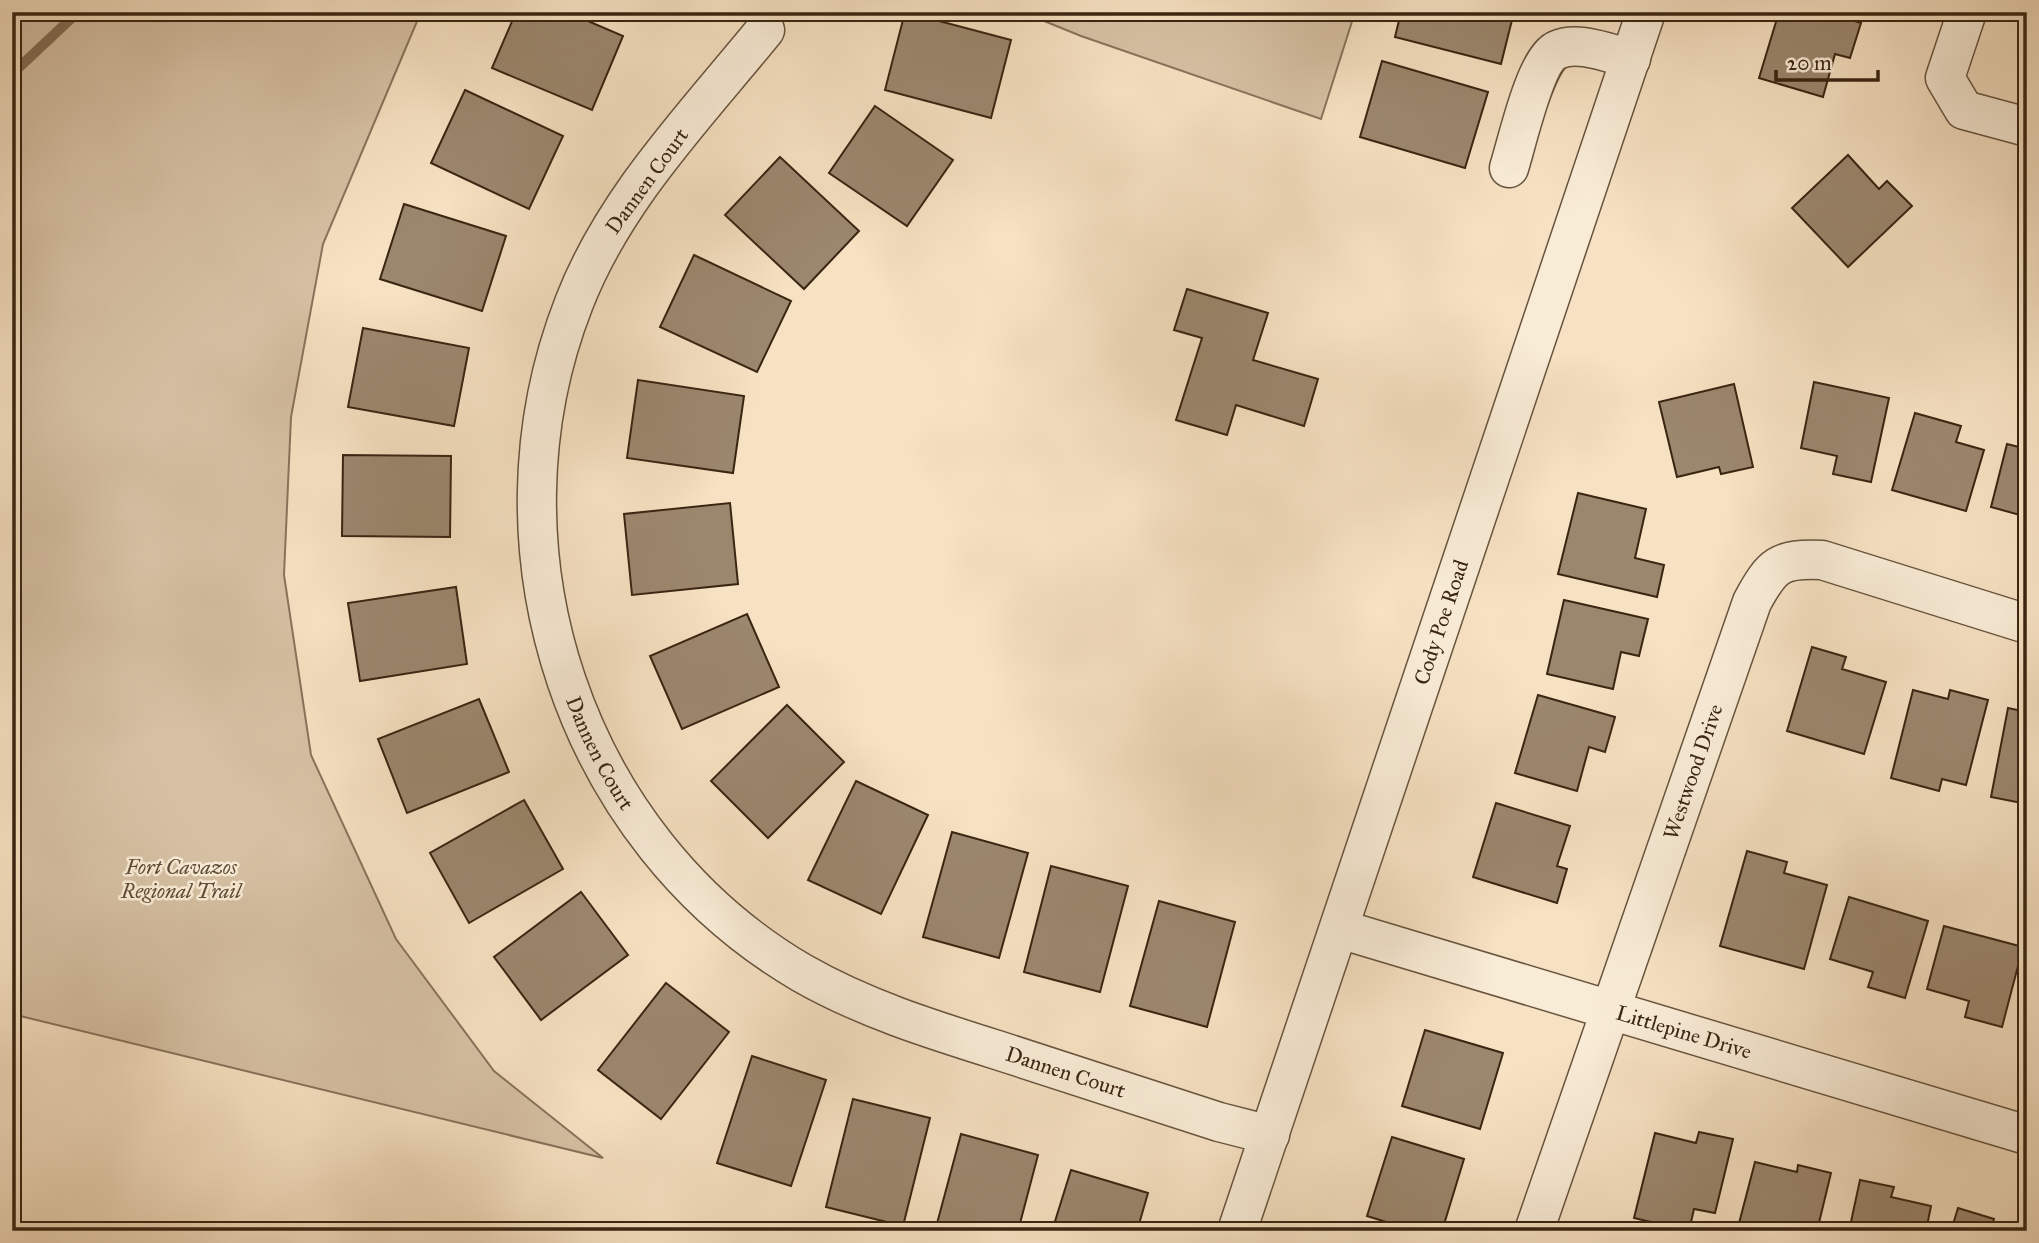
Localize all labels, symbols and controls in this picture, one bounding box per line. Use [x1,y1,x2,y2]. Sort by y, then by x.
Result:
scale bar [1776,38,1878,82]
text: 20 m [1787,50,1832,76]
street label: Dannen Court [600,123,694,239]
street label: Cody Poe Road [1408,556,1474,688]
street label: Dannen Court [560,692,640,815]
street label: Westwood Drive [1658,700,1729,843]
park label: Fort Cavazos Regional Trail [120,854,243,904]
street label: Littlepine Drive [1613,1000,1755,1065]
street label: Dannen Court [1002,1041,1129,1104]

